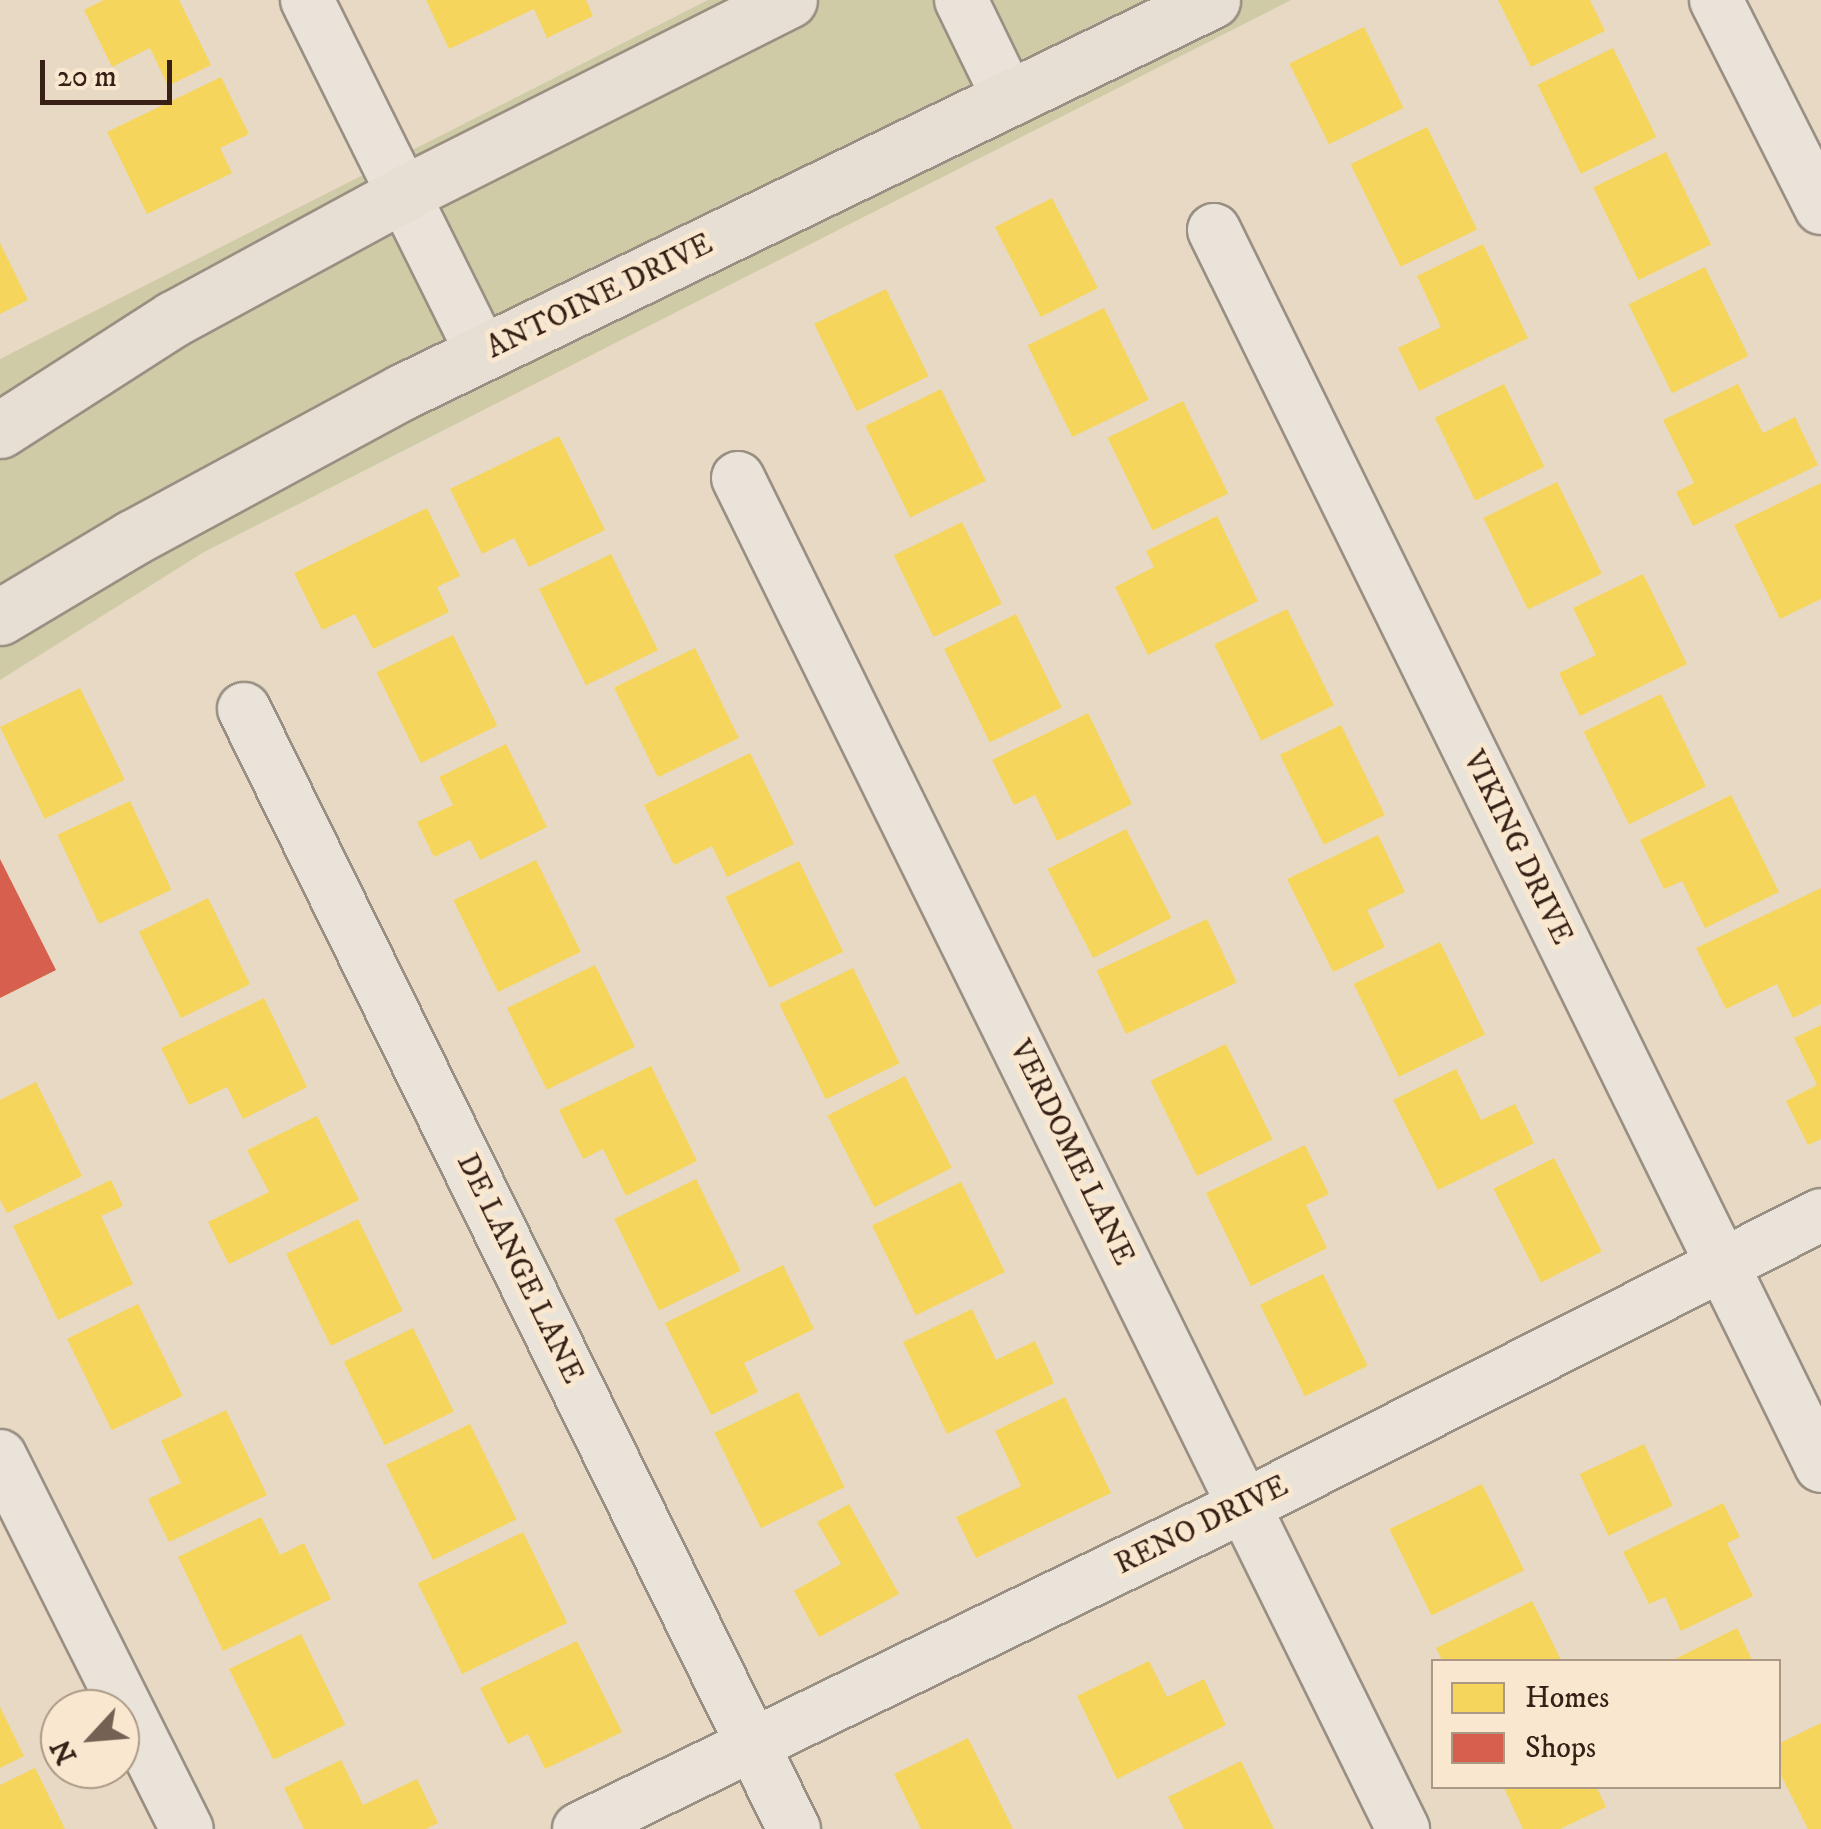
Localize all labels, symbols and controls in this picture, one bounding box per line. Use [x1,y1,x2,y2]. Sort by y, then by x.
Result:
scale bar [45,40,178,102]
text: 20 m [57,59,117,96]
street label: ANTOINE DRIVE [481,227,719,367]
street label: VIKING DRIVE [1455,745,1579,951]
street label: VERDOME LANE [1001,1035,1141,1271]
street label: DE LANGE LANE [448,1148,590,1390]
street label: RENO DRIVE [1110,1469,1294,1583]
legend [1431,1659,1781,1789]
text: Homes [1525,1680,1609,1717]
north arrow [40,1689,140,1789]
text: Shops [1525,1730,1596,1767]
text: N [44,1734,85,1770]

